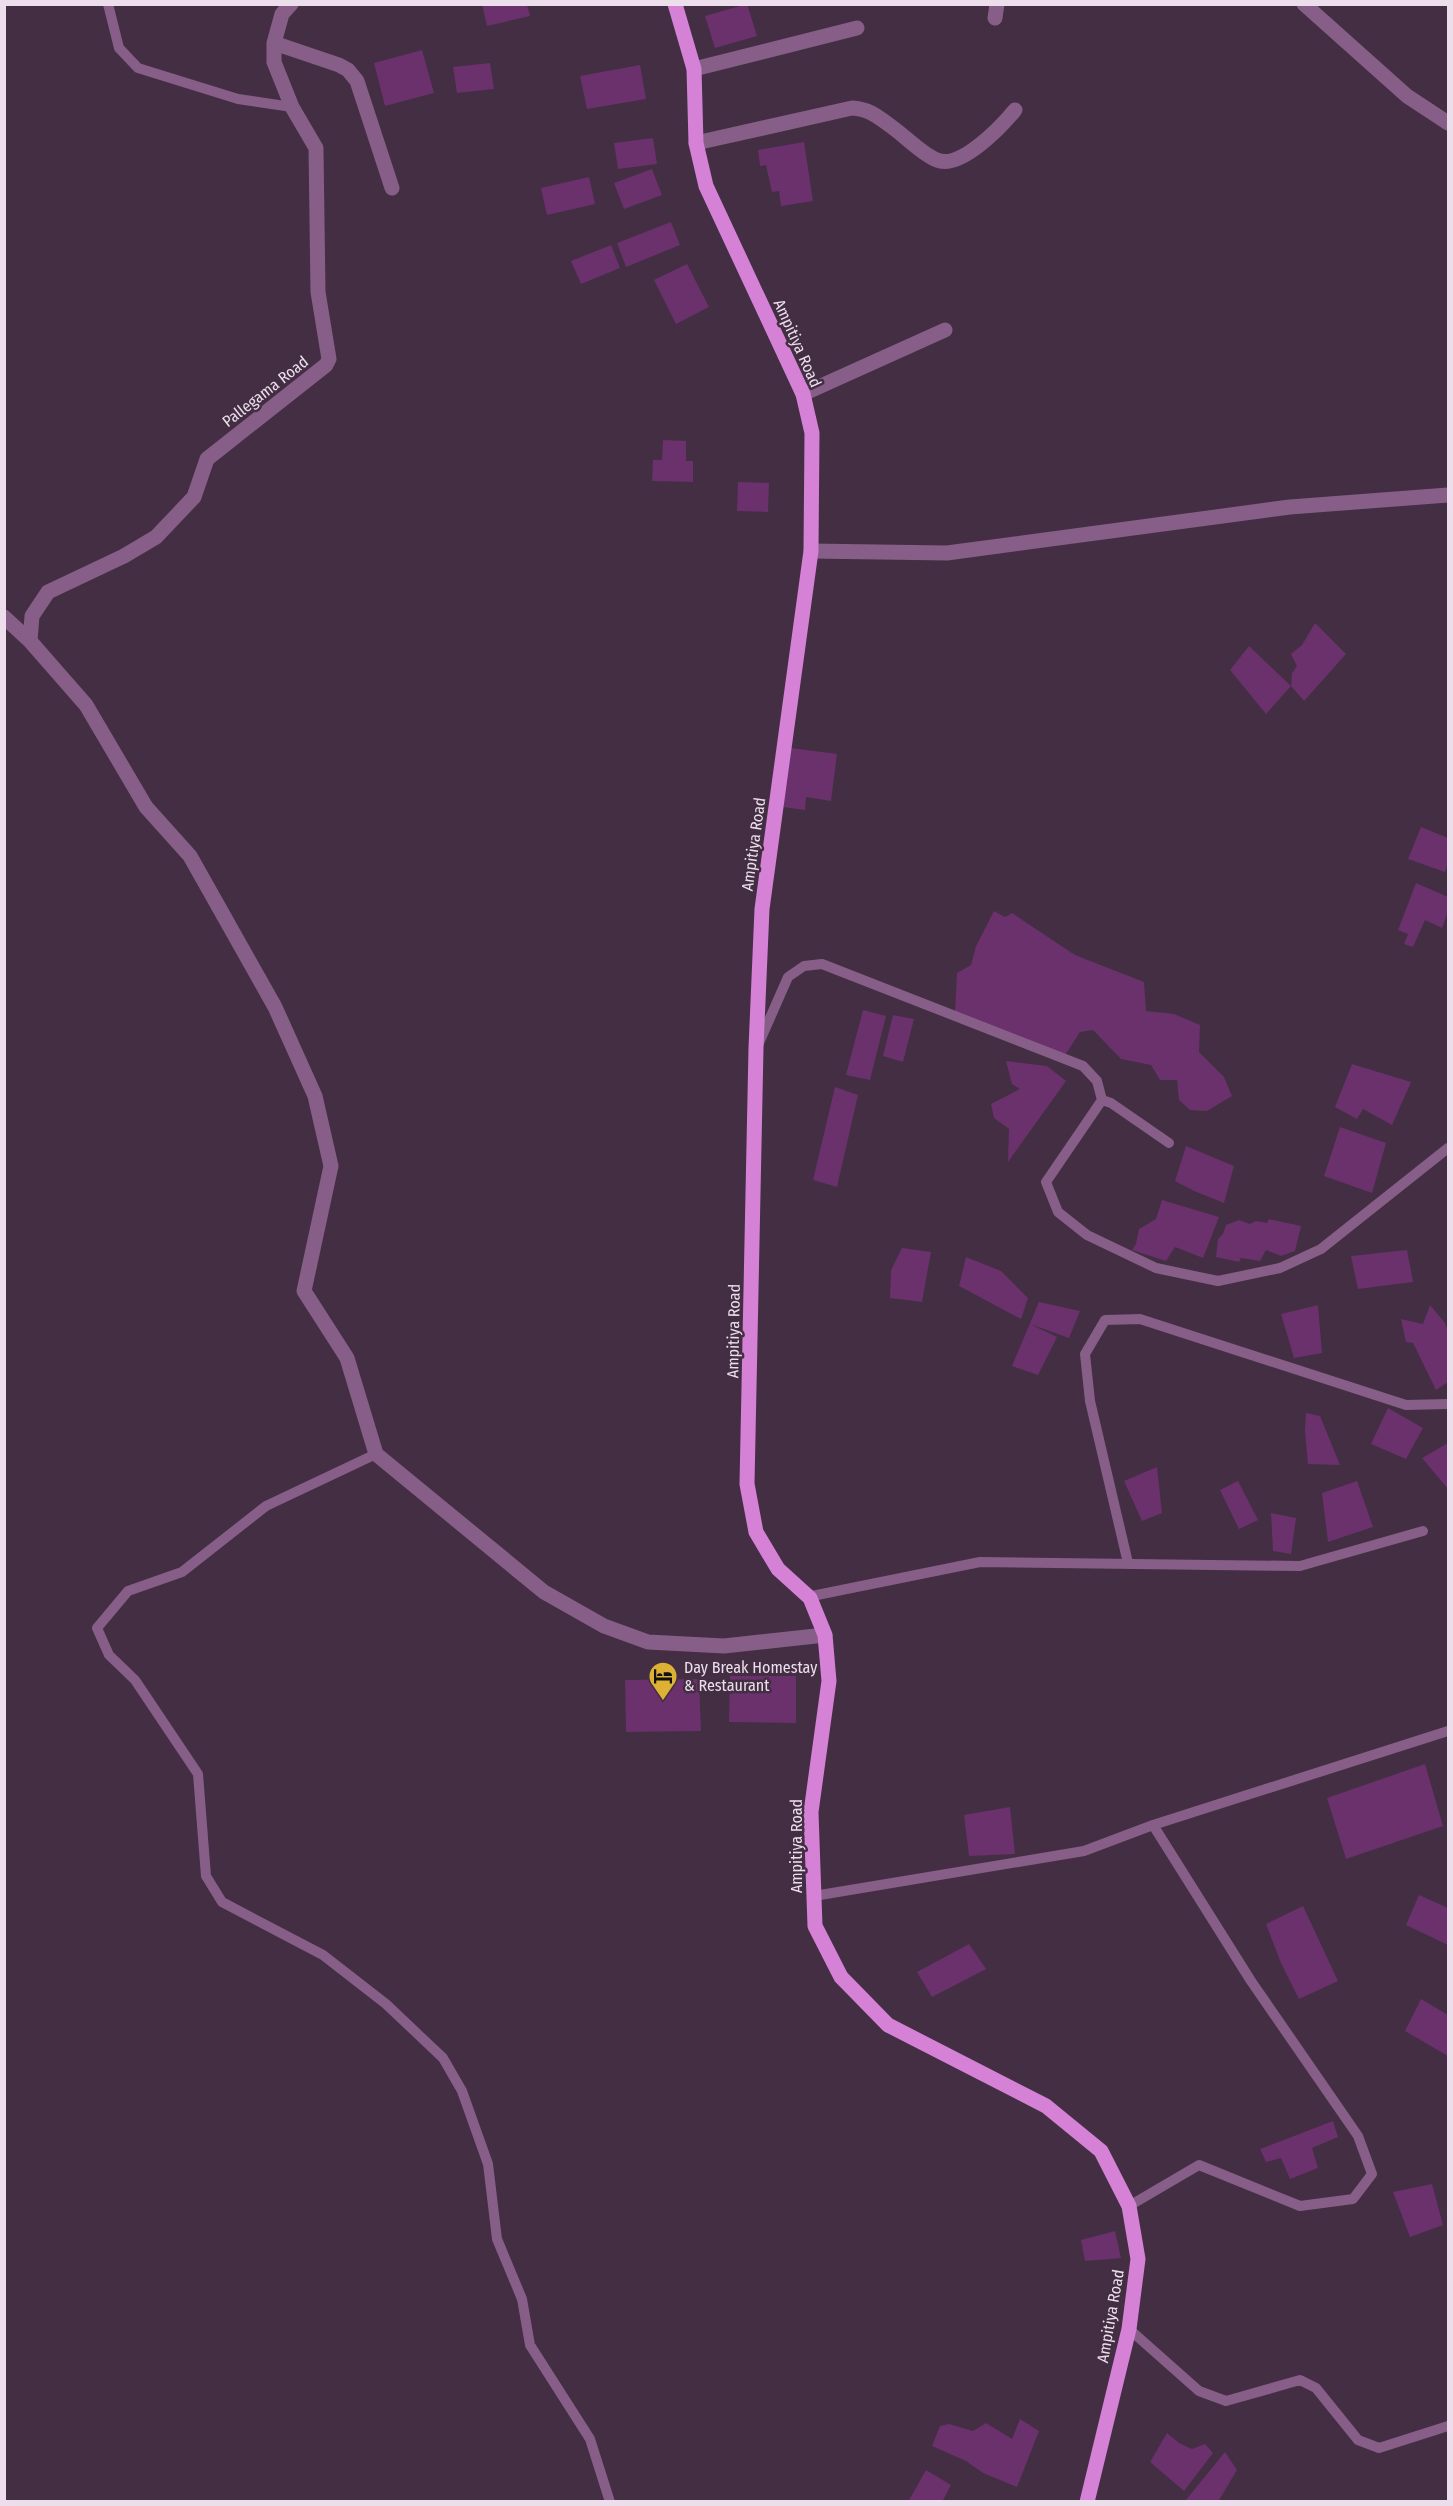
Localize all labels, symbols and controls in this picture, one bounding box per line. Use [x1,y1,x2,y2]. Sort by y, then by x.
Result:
street label: Ampitiya Road [770,296,825,390]
street label: Pallegama Road [219,352,312,431]
street label: Ampitiya Road [738,796,769,892]
street label: Ampitiya Road [723,1284,744,1378]
place label: Day Break Homestay & Restaurant [684,1658,818,1695]
hotel icon: Day Break Homestay & Restaurant [647,1660,679,1702]
street label: Ampitiya Road [787,1799,806,1893]
street label: Ampitiya Road [1093,2268,1128,2364]

